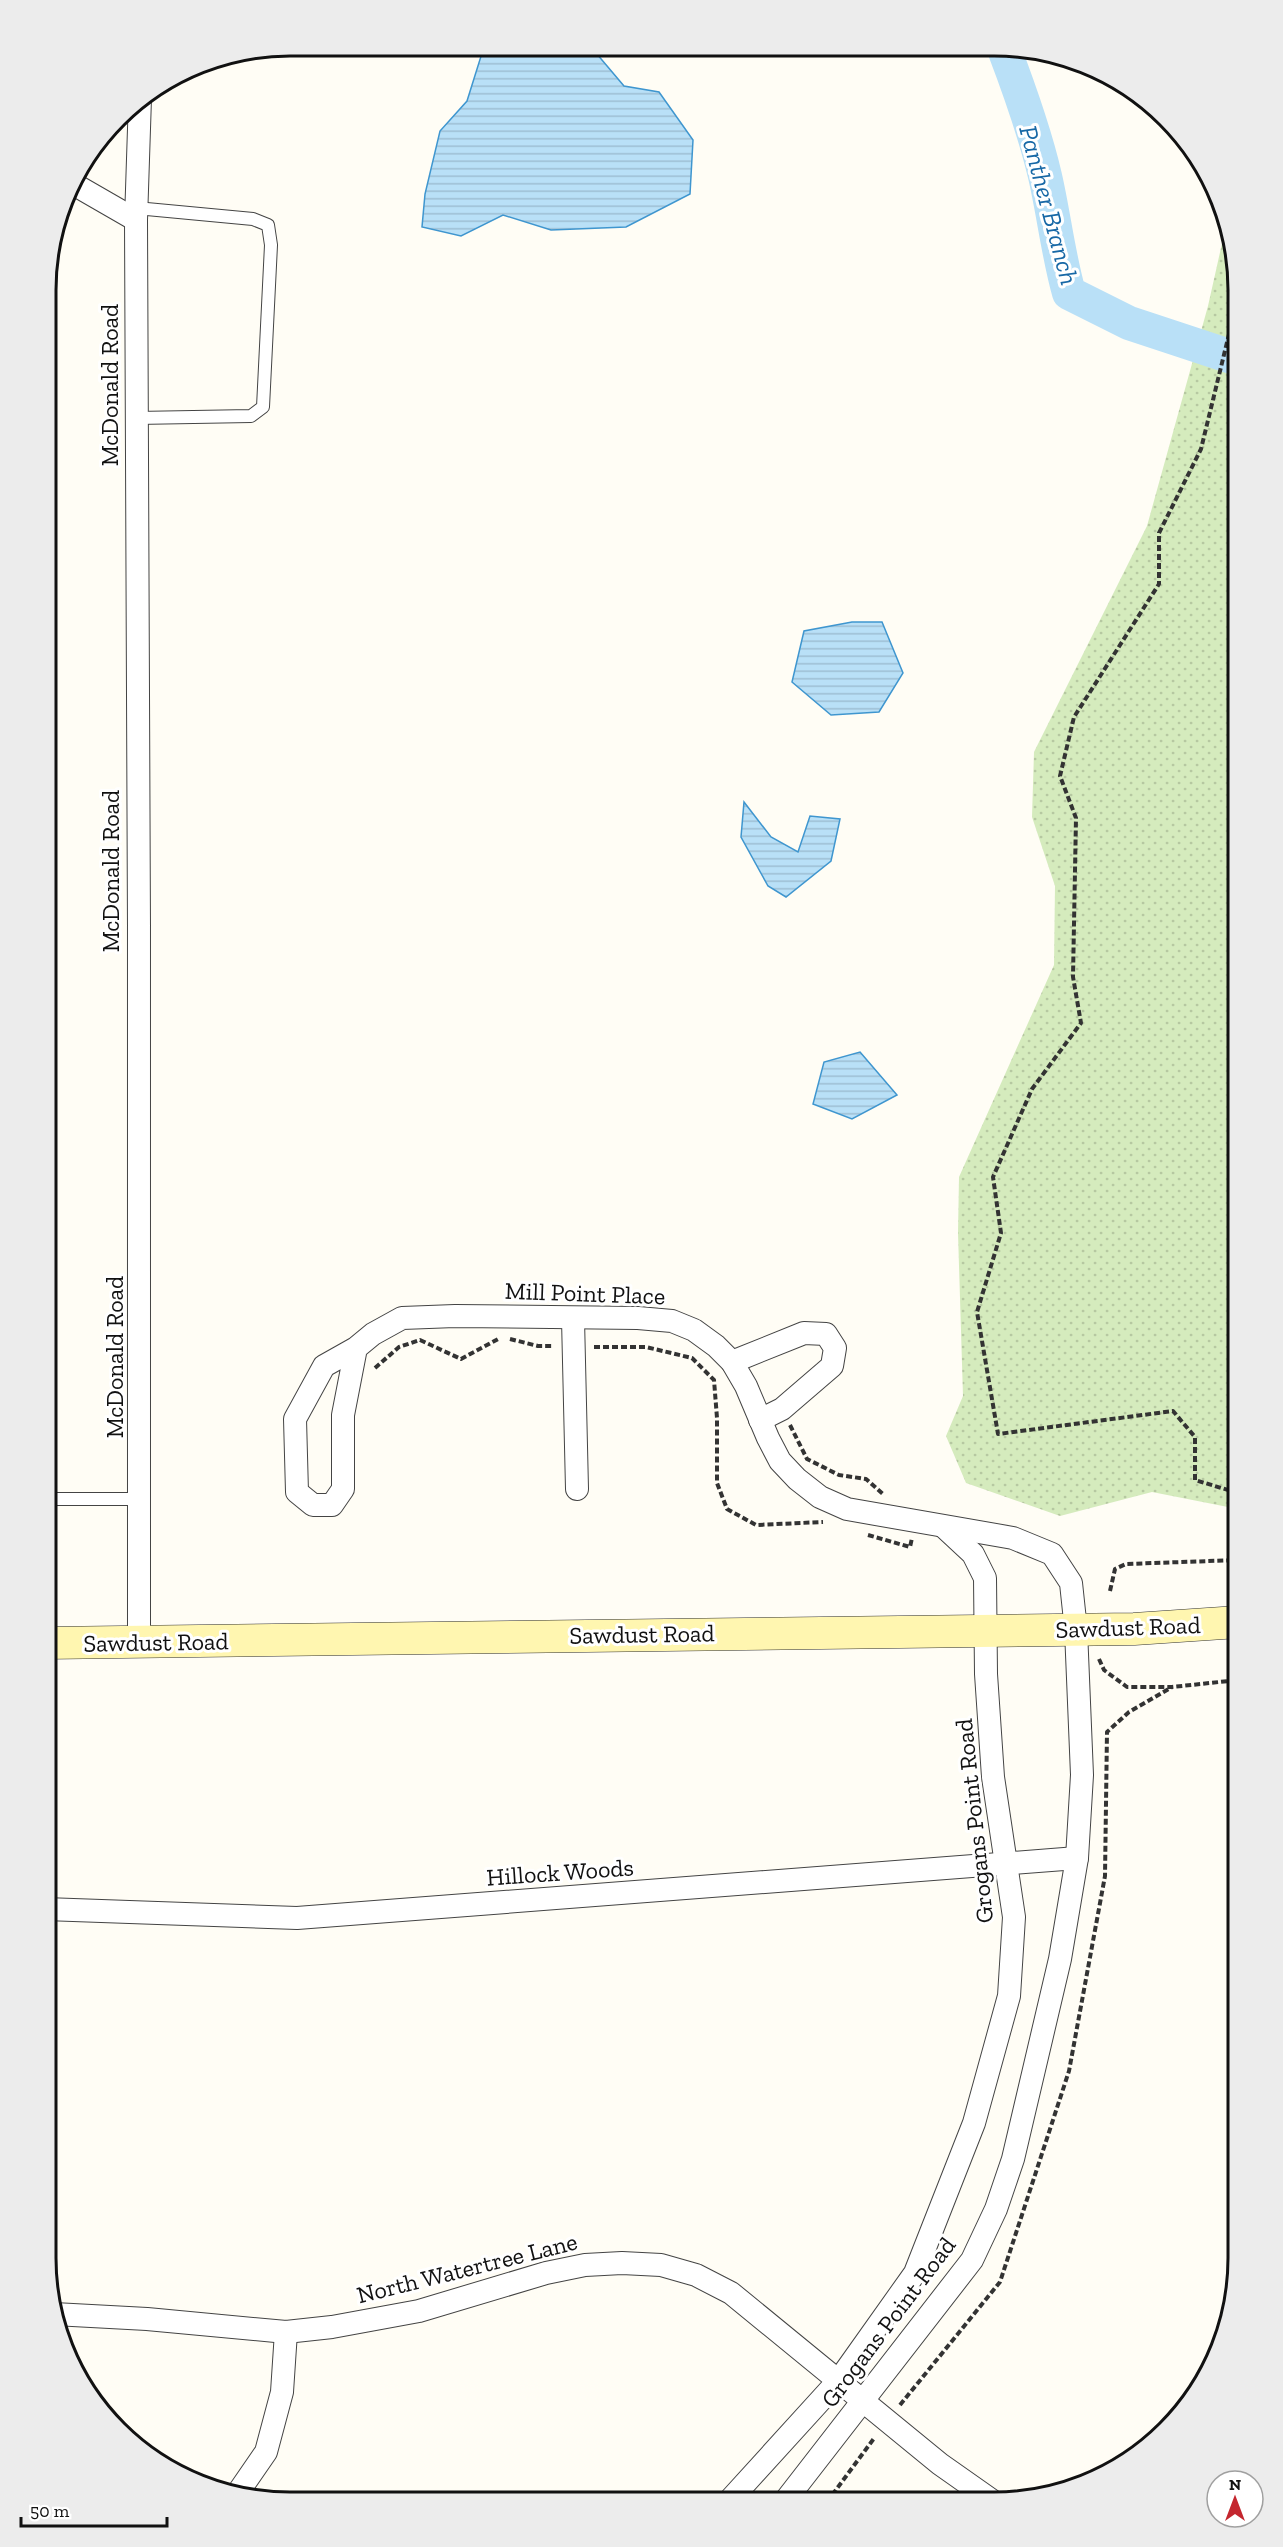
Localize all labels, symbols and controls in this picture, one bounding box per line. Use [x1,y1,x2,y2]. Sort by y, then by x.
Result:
water label: Panther Branch [1012,122,1086,288]
street label: McDonald Road [95,304,124,466]
street label: McDonald Road [96,790,125,952]
street label: McDonald Road [100,1276,129,1438]
street label: Mill Point Place [504,1276,666,1310]
street label: Sawdust Road [1055,1610,1201,1644]
street label: Sawdust Road [569,1618,715,1650]
street label: Sawdust Road [83,1626,229,1658]
street label: Grogans Point Road [949,1717,999,1925]
street label: Hillock Woods [485,1852,635,1892]
street label: North Watertree Lane [354,2227,580,2309]
street label: Grogans Point Road [815,2231,961,2413]
north arrow [1205,2469,1265,2529]
text: N [1229,2475,1241,2494]
scale bar [21,2490,166,2528]
text: 50 m [30,2500,70,2522]

